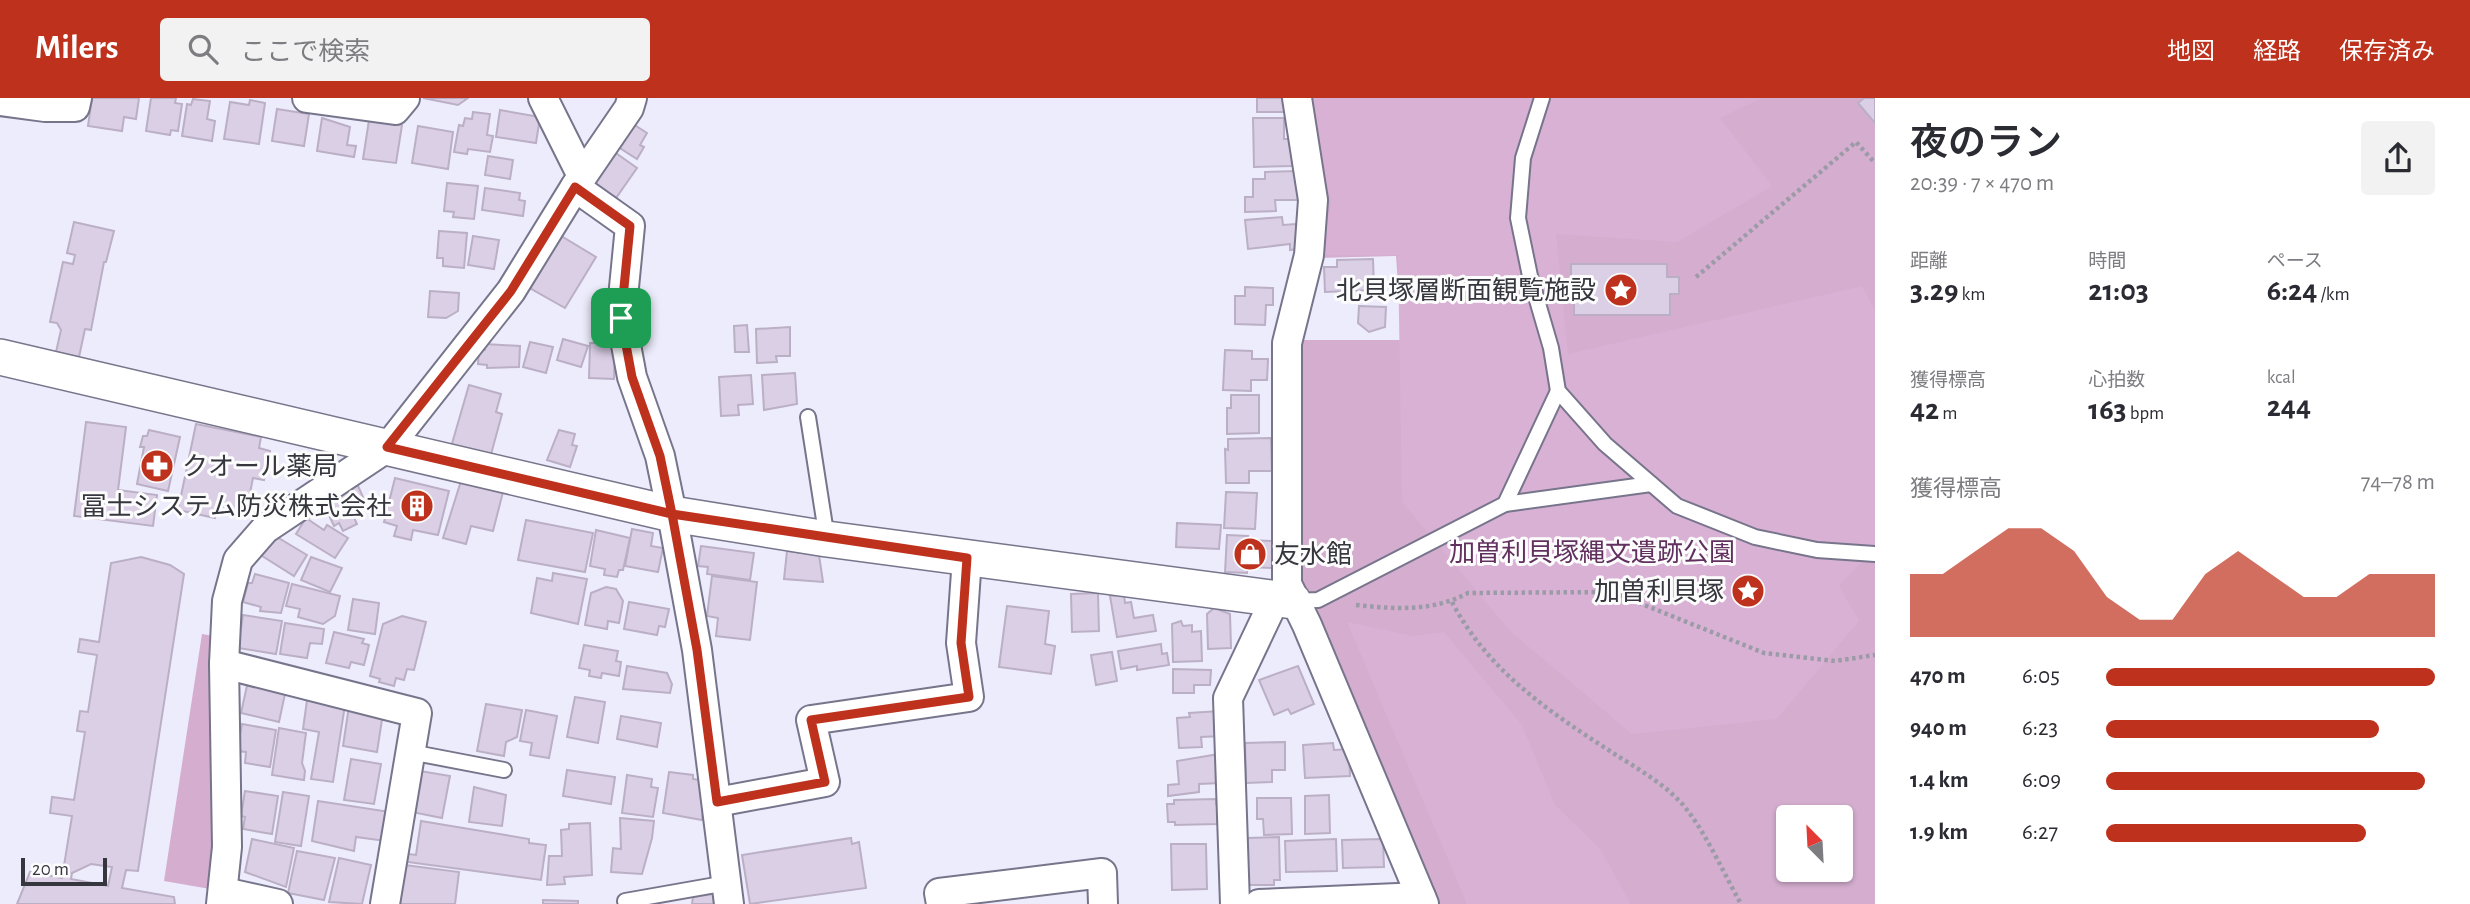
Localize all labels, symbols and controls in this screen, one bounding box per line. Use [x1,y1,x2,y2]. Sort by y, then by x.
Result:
search box [160,18,650,81]
icon: search [184,30,222,68]
text: Milers [35,32,118,65]
text: ここで検索 [240,39,370,65]
text: 地図 [2167,40,2215,64]
text: 経路 [2253,40,2301,64]
text: 保存済み [2339,40,2435,64]
button: share [2361,121,2435,195]
text: 夜のラン [1910,125,2062,163]
text: 20:39 · 7 × 470 m [1910,172,2054,195]
text: 距離 [1910,252,1948,271]
text: 時間 [2088,252,2126,271]
text: ペース [2267,252,2323,271]
place icon: 北貝塚層断面観覧施設 [1602,271,1640,309]
text: 3.29 [1910,276,1958,306]
text: 21:03 [2088,276,2149,306]
text: 6:24 [2267,276,2317,306]
place label: 北貝塚層断面観覧施設 [1336,277,1596,304]
text: km [1958,285,1985,304]
text: /km [2317,285,2350,304]
pin [591,288,651,348]
icon: arrive [602,299,640,337]
text: kcal [2267,368,2296,387]
text: 獲得標高 [1910,371,1986,390]
text: 心拍数 [2088,371,2145,390]
text: 244 [2267,392,2311,422]
text: 42 [1910,395,1939,425]
text: 163 [2088,395,2127,425]
text: m [1939,404,1958,423]
text: bpm [2127,404,2164,423]
pharmacy icon: クオール薬局 [138,447,176,485]
place label: クオール薬局 [182,453,338,480]
text: 74–78 m [2361,471,2435,494]
text: 獲得標高 [1910,478,2002,501]
building icon: 冨士システム防災株式会社 [398,487,436,525]
place label: 冨士システム防災株式会社 [81,493,392,520]
shop icon: 友水館 [1231,535,1269,573]
park label: 加曽利貝塚縄文遺跡公園 [1449,539,1735,566]
place label: 友水館 [1274,540,1352,568]
place icon: 加曽利貝塚 [1729,572,1767,610]
place label: 加曽利貝塚 [1594,578,1724,605]
text: 470 m [1910,665,1966,688]
text: 6:05 [2022,665,2060,688]
text: 940 m [1910,717,1967,740]
text: 6:23 [2022,717,2058,740]
text: 1.4 km [1910,769,1969,792]
text: 6:09 [2022,769,2061,792]
north arrow [1776,805,1853,882]
map controls [1776,805,1853,882]
text: 1.9 km [1910,821,1968,844]
text: 6:27 [2022,821,2058,844]
scale bar [21,855,107,887]
text: 20 m [32,860,69,879]

